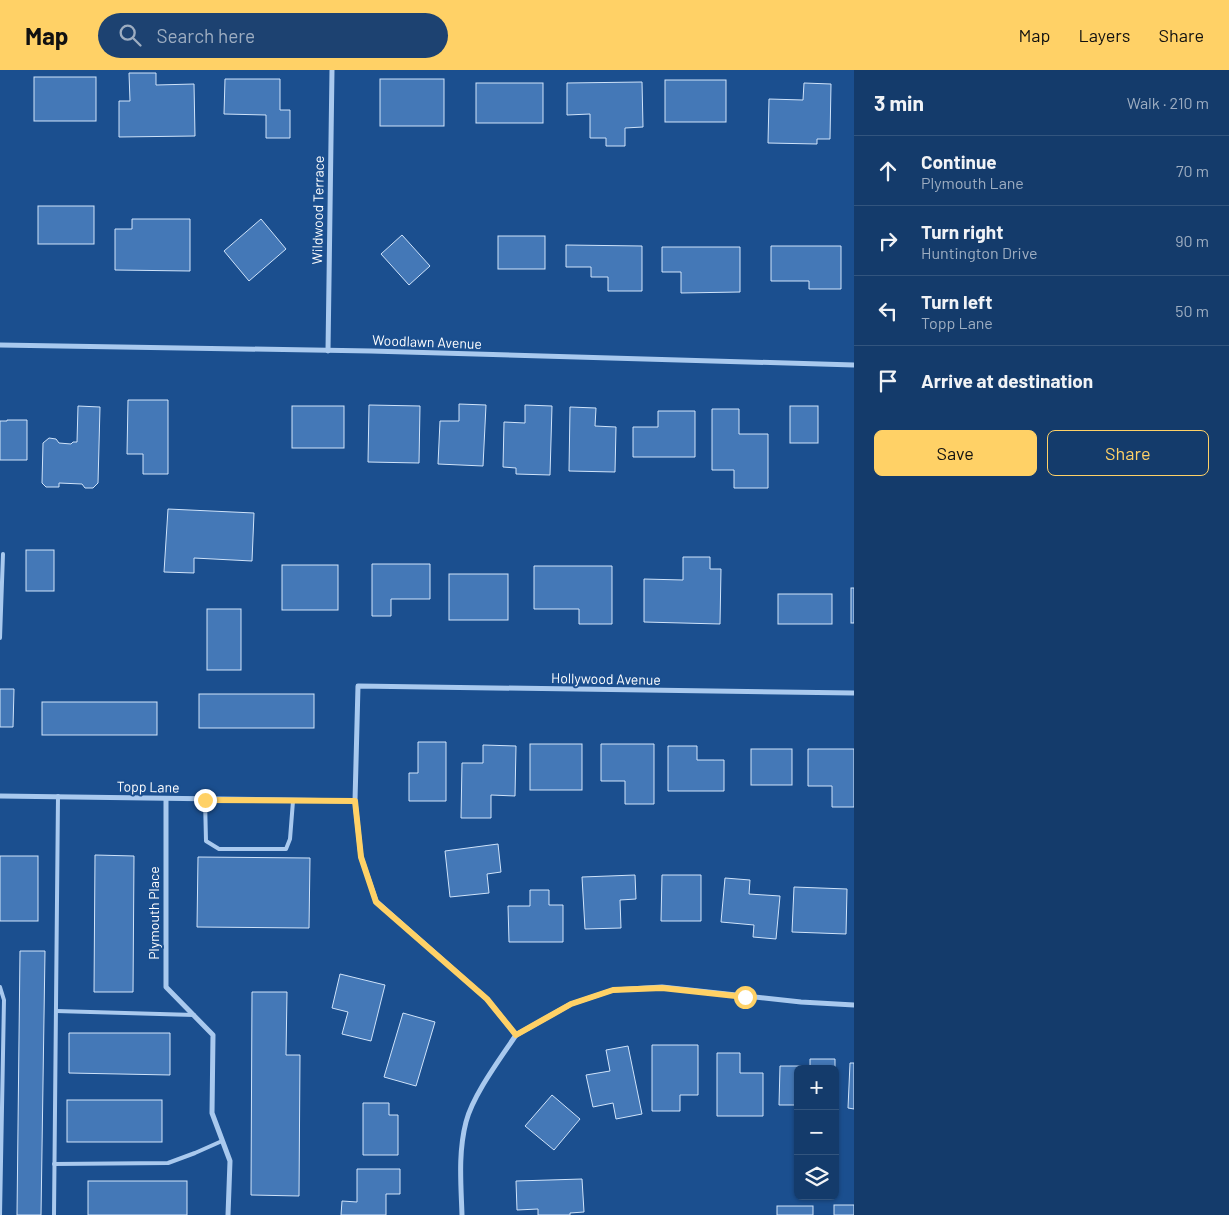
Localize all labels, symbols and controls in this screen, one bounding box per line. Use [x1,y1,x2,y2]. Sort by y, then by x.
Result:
search box [98,13,448,58]
text: Map [25,21,68,50]
icon: search [116,21,144,49]
text: Search here [156,24,255,47]
text: Map [1018,24,1050,46]
text: Layers [1078,24,1131,46]
text: Share [1159,24,1204,46]
text: 3 min [874,90,924,115]
text: Walk · 210 m [1127,93,1209,112]
text: Continue [921,150,997,173]
street label: Wildwood Terrace [308,155,327,265]
icon: ahead [874,157,902,185]
text: 70 m [1176,161,1209,180]
text: Plymouth Lane [921,173,1024,192]
text: Turn right [921,220,1003,243]
icon: right [874,227,902,255]
text: 90 m [1175,231,1209,250]
text: Huntington Drive [921,243,1038,262]
text: Turn left [921,290,992,313]
icon: left [874,297,902,325]
text: 50 m [1175,301,1209,320]
text: Topp Lane [921,313,993,332]
street label: Woodlawn Avenue [372,331,482,352]
icon: arrive [874,367,902,395]
text: Arrive at destination [921,369,1093,392]
button: Save [874,430,1037,476]
button: Share [1047,430,1209,476]
street label: Hollywood Avenue [551,669,661,688]
street label: Topp Lane [116,777,180,796]
route end [194,789,217,812]
street label: Plymouth Place [145,866,162,960]
route start [734,986,757,1009]
map controls [794,1065,839,1200]
button: + [794,1065,839,1110]
button: − [794,1110,839,1155]
button: layers [794,1155,839,1200]

